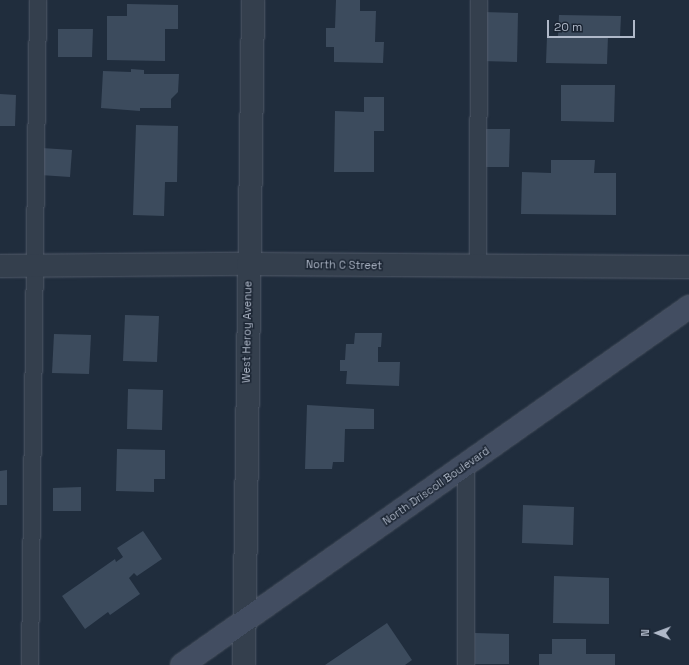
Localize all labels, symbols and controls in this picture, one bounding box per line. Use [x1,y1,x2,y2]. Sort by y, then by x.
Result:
scale bar [549,12,637,38]
text: 20 m [554,19,582,35]
street label: North C Street [306,258,382,272]
street label: West Heroy Avenue [240,281,254,383]
street label: North Driscoll Boulevard [380,444,492,528]
north arrow [637,613,677,653]
text: N [638,629,652,637]

